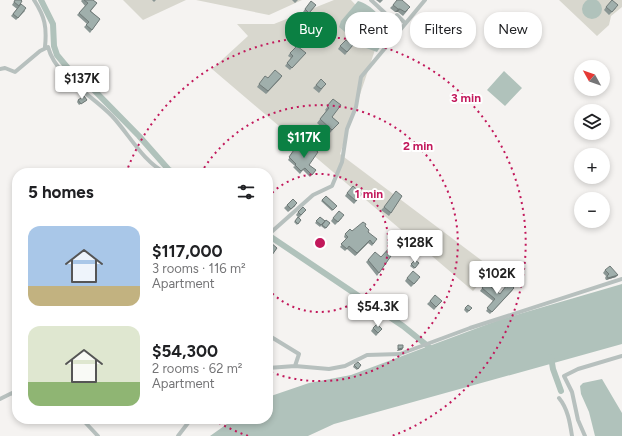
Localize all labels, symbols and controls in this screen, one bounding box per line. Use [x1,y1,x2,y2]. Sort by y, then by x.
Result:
chip: Buy [285,12,337,48]
chip: Rent [345,12,402,48]
chip: Filters [410,12,476,48]
chip: New [484,12,542,48]
north arrow [574,60,610,96]
map controls [574,60,610,228]
pin: $137K [54,66,110,100]
text: $137K [64,71,100,86]
text: 3 min [451,91,481,105]
button: layers [574,104,610,140]
pin: $117K [276,125,332,159]
text: $117K [287,130,321,145]
text: 2 min [403,139,433,153]
button: + [574,148,610,184]
icon: filters [235,181,257,203]
text: 5 homes [28,182,94,202]
text: 1 min [355,187,383,201]
button: − [574,192,610,228]
pin: $128K [387,230,443,264]
text: $128K [397,235,433,250]
centre of rings [313,236,327,250]
text: $117,000 [152,241,223,261]
icon: home [60,242,108,290]
text: 3 rooms · 116 m² [152,261,246,276]
pin: $102K [469,261,525,295]
text: $102K [478,266,516,281]
text: Apartment [152,276,215,291]
pin: $54.3K [345,294,411,328]
text: $54.3K [357,299,399,314]
text: $54,300 [152,341,218,361]
icon: home [60,342,108,390]
text: 2 rooms · 62 m² [152,361,242,376]
text: Apartment [152,376,215,391]

